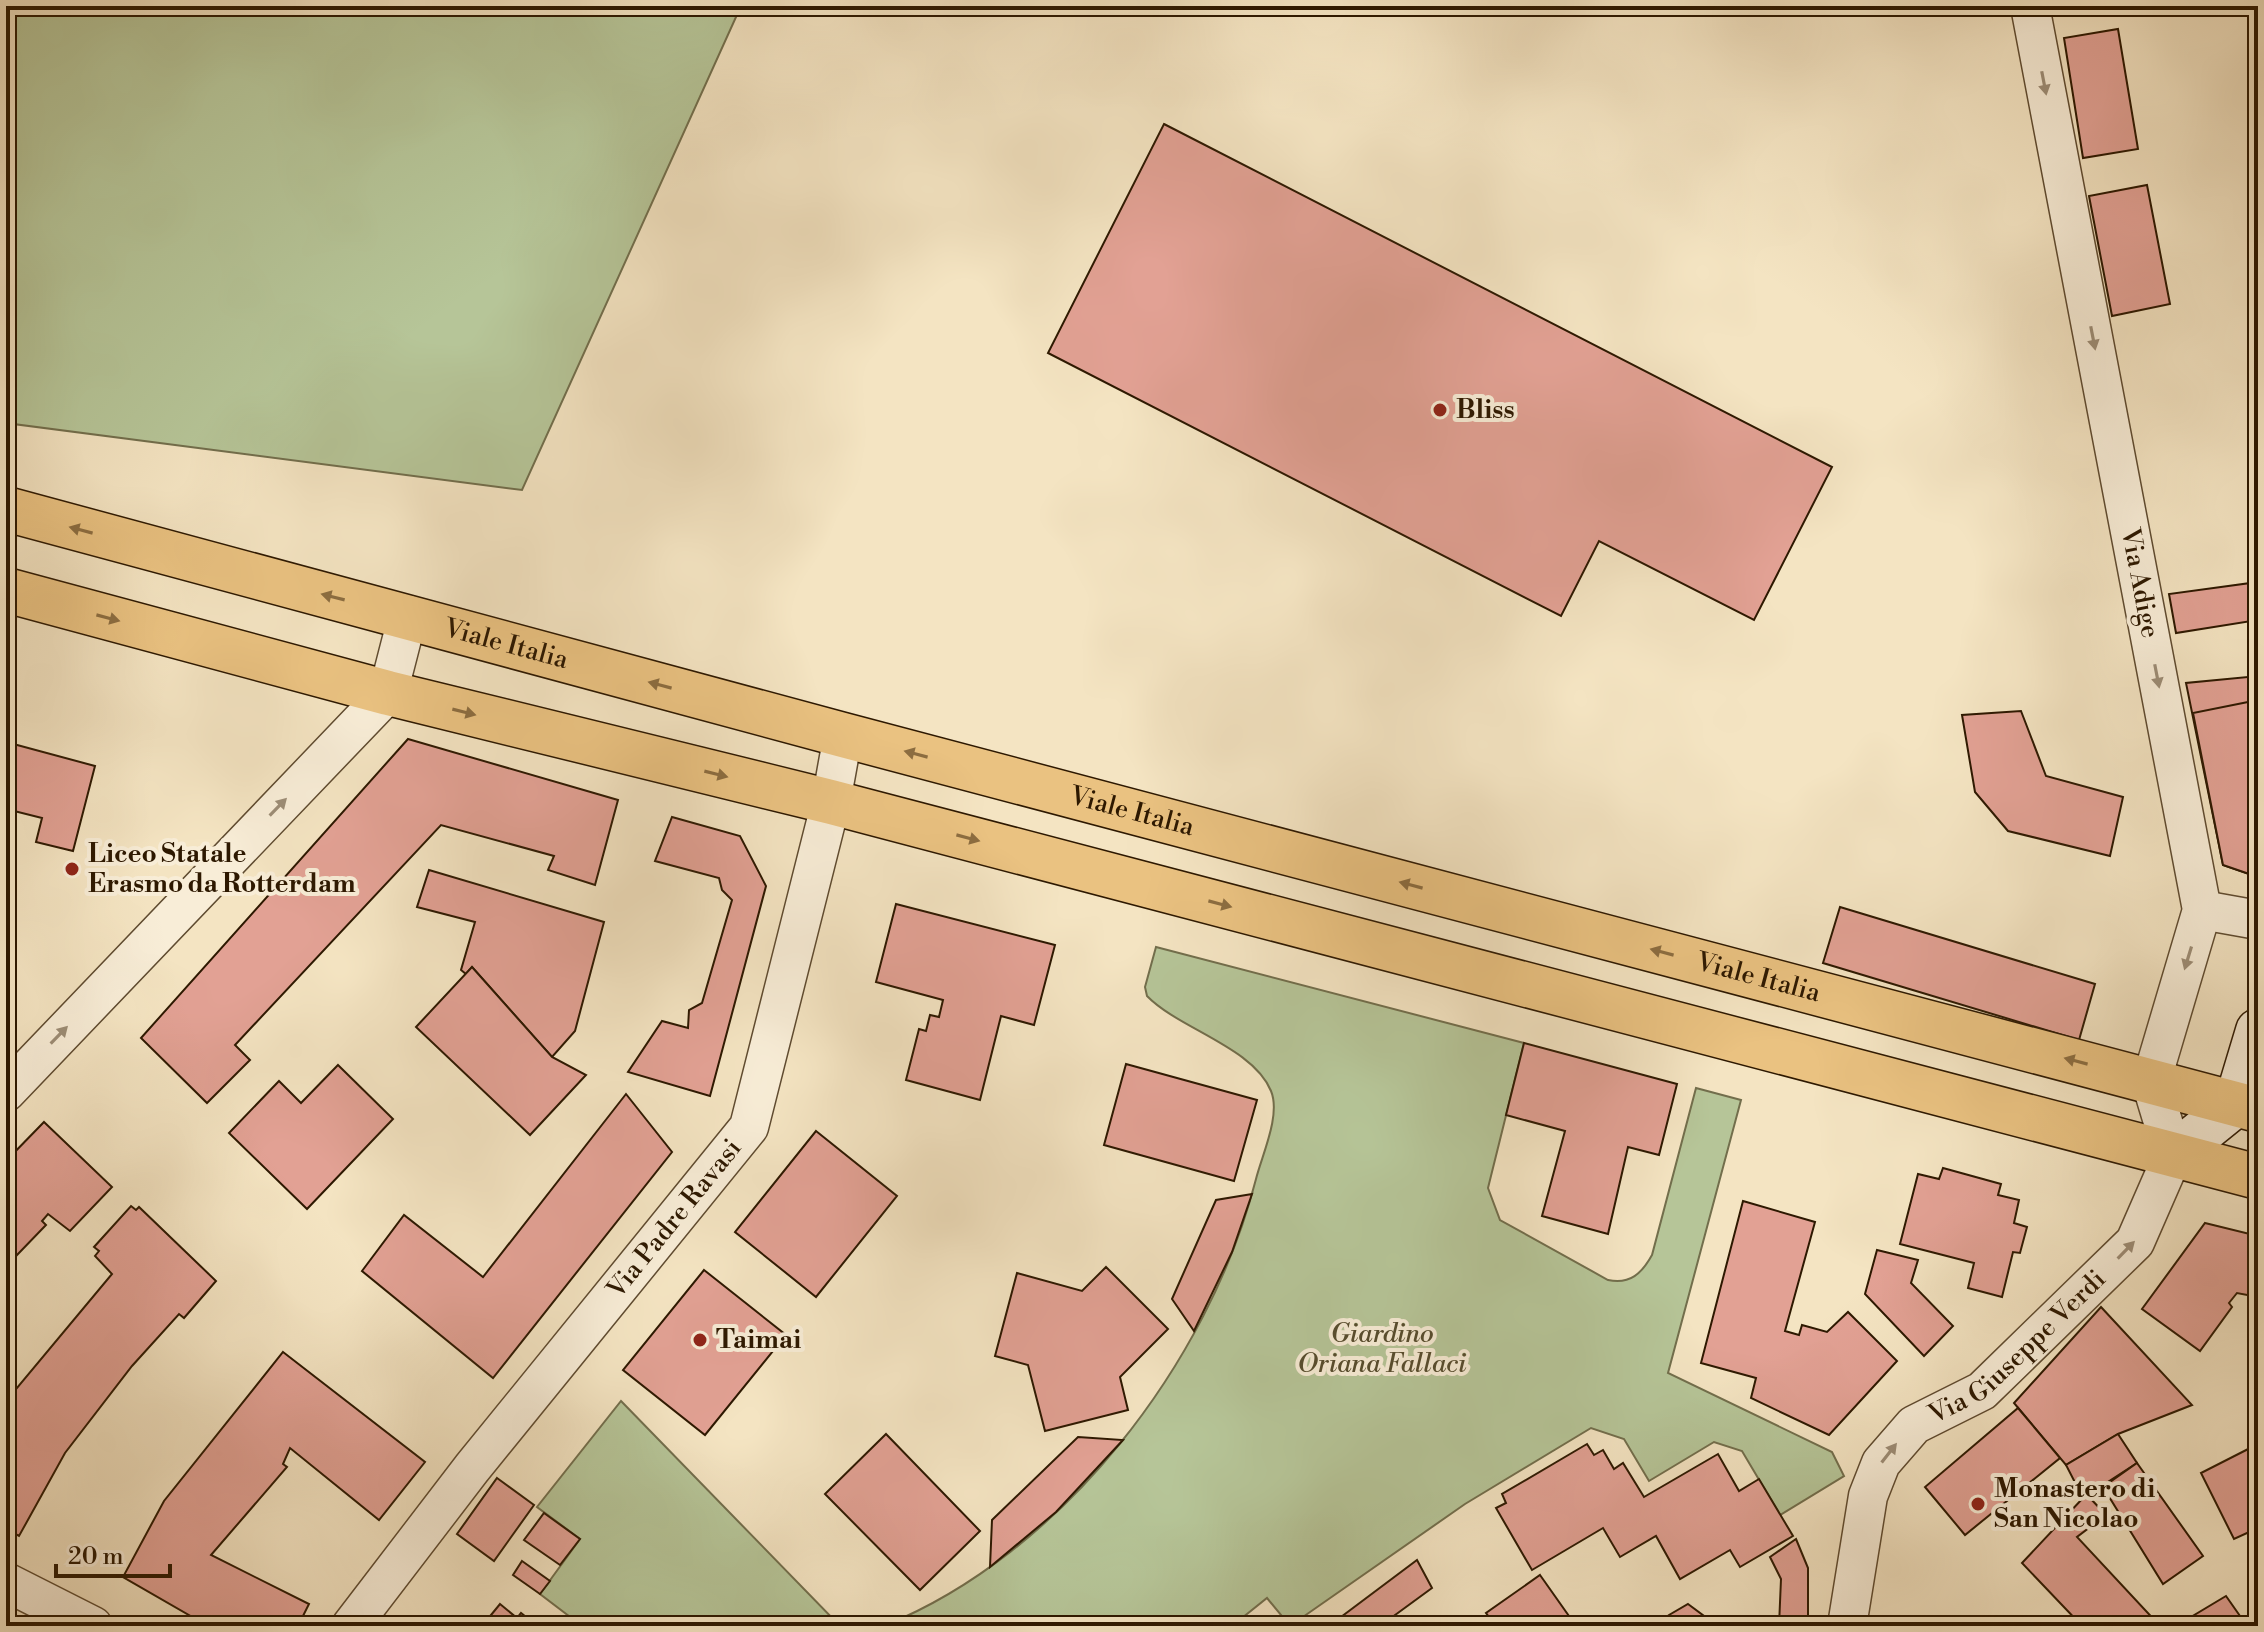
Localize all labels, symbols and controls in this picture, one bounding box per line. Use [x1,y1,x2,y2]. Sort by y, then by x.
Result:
one-way arrow [2039,70,2051,95]
one-way arrow [2087,326,2100,351]
place label: Bliss [1456,394,1515,426]
marker: Bliss [1431,401,1449,419]
one-way arrow [69,523,94,535]
street label: Via Adige [2113,524,2166,641]
one-way arrow [320,590,345,602]
one-way arrow [97,612,121,625]
street label: Viale Italia [440,612,572,676]
one-way arrow [2152,664,2164,689]
one-way arrow [648,678,673,690]
one-way arrow [451,706,476,718]
one-way arrow [903,748,928,760]
one-way arrow [704,768,729,781]
street label: Viale Italia [1066,780,1198,844]
one-way arrow [269,798,287,817]
one-way arrow [956,833,981,845]
place label: Liceo Statale Erasmo da Rotterdam [88,838,356,900]
marker: Liceo Statale Erasmo da Rotterdam [63,860,81,878]
one-way arrow [1398,879,1423,891]
one-way arrow [1207,899,1232,911]
one-way arrow [1649,945,1674,957]
street label: Viale Italia [1692,946,1825,1010]
one-way arrow [2181,946,2194,970]
one-way arrow [50,1026,68,1045]
one-way arrow [2063,1055,2088,1067]
street label: Via Padre Ravasi [600,1133,748,1306]
one-way arrow [2117,1241,2135,1260]
street label: Via Giuseppe Verdi [1923,1263,2112,1431]
park label: Giardino Oriana Fallaci [1298,1318,1467,1380]
place label: Taimai [716,1324,801,1356]
marker: Taimai [691,1331,709,1349]
one-way arrow [1880,1443,1896,1463]
place label: Monastero di San Nicolao [1994,1473,2155,1535]
marker: Monastero di San Nicolao [1969,1495,1987,1513]
scale bar [56,1528,170,1578]
text: 20 m [68,1542,124,1572]

